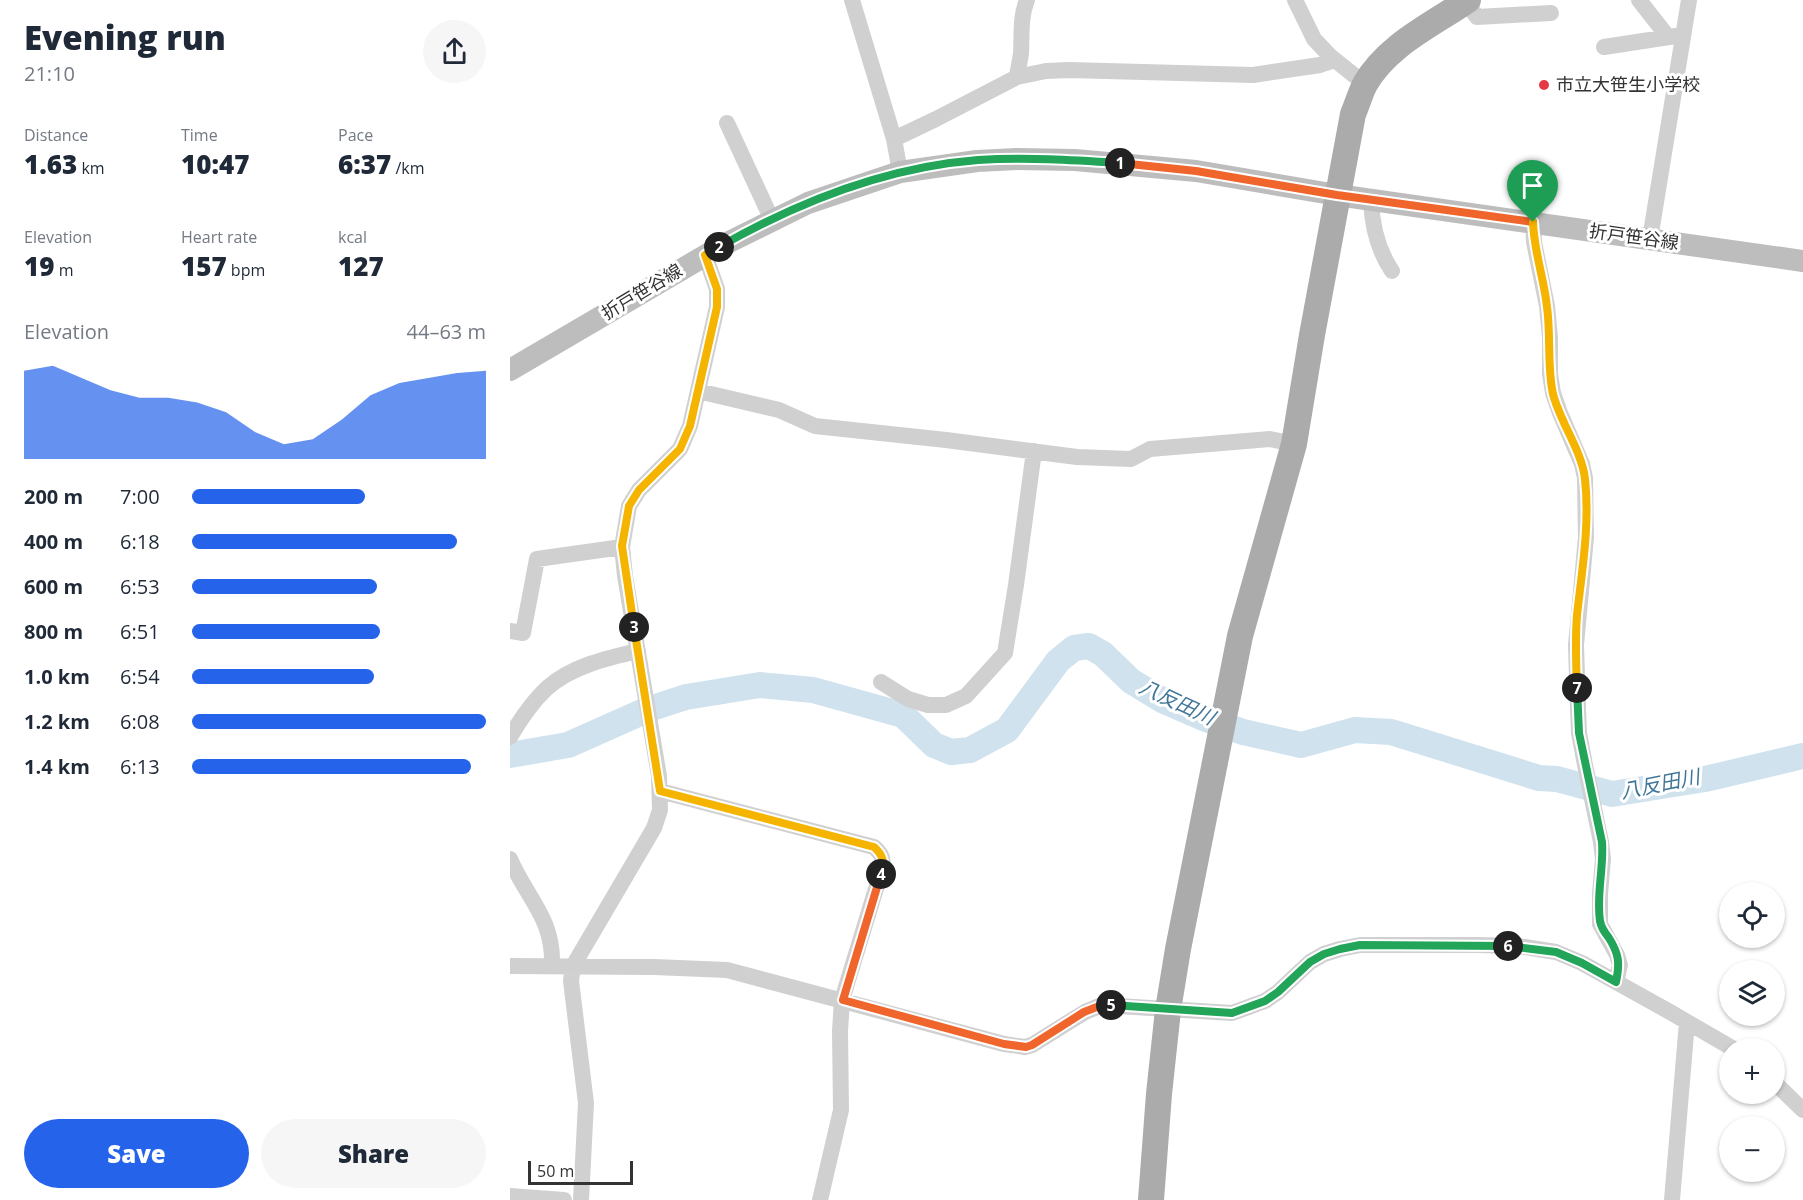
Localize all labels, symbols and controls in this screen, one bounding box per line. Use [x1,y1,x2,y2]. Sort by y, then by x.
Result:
text: Evening run [24,15,226,60]
button: share [423,20,486,83]
text: 21:10 [24,60,75,87]
place label: 市立大笹生小学校 [1556,72,1700,96]
marker: 市立大笹生小学校 [1537,78,1551,92]
text: Distance [24,124,88,146]
text: Time [181,124,218,146]
text: Pace [338,124,373,146]
text: 1.63 [24,146,77,182]
text: 10:47 [181,146,249,182]
text: 6:37 [338,146,391,182]
pin: 1 [1105,148,1135,178]
text: 1 [1115,152,1125,174]
text: km [77,157,105,179]
text: /km [391,157,424,179]
pin [1507,160,1558,222]
icon: arrive [1516,169,1549,202]
street label: 折戸笹谷線 [1588,218,1680,254]
text: Elevation [24,226,92,248]
text: Heart rate [181,226,257,248]
text: kcal [338,226,367,248]
pin: 2 [704,232,734,262]
text: 2 [714,236,724,258]
text: 19 [24,248,54,284]
text: 157 [181,248,227,284]
text: 127 [338,248,384,284]
street label: 折戸笹谷線 [597,258,686,325]
text: m [54,259,73,281]
text: bpm [227,259,265,281]
text: Elevation [24,318,109,345]
text: 44–63 m [407,318,486,345]
text: 200 m [24,483,83,510]
text: 7:00 [120,483,160,510]
text: 400 m [24,528,83,555]
text: 6:18 [120,528,160,555]
text: 600 m [24,573,83,600]
text: 6:53 [120,573,160,600]
pin: 3 [619,612,649,642]
text: 3 [629,616,639,638]
text: 800 m [24,618,83,645]
text: 6:51 [120,618,160,645]
text: 1.0 km [24,663,90,690]
text: 6:54 [120,663,160,690]
water label: 八反田川 [1135,672,1221,732]
pin: 7 [1562,673,1592,703]
text: 7 [1572,677,1582,699]
text: 1.2 km [24,708,90,735]
text: 6:08 [120,708,160,735]
text: 1.4 km [24,753,90,780]
text: 6:13 [120,753,160,780]
water label: 八反田川 [1618,762,1704,804]
pin: 4 [866,859,896,889]
text: 4 [876,863,886,885]
map controls [1719,882,1785,1182]
button: locate [1719,882,1785,948]
pin: 6 [1493,931,1523,961]
text: 6 [1503,935,1513,957]
button: layers [1719,960,1785,1026]
pin: 5 [1096,990,1126,1020]
text: 5 [1106,994,1116,1016]
button: + [1719,1038,1785,1104]
button: − [1719,1116,1785,1182]
button: Save [24,1119,249,1188]
button: Share [261,1119,486,1188]
scale bar [528,1158,633,1186]
text: 50 m [537,1160,574,1182]

